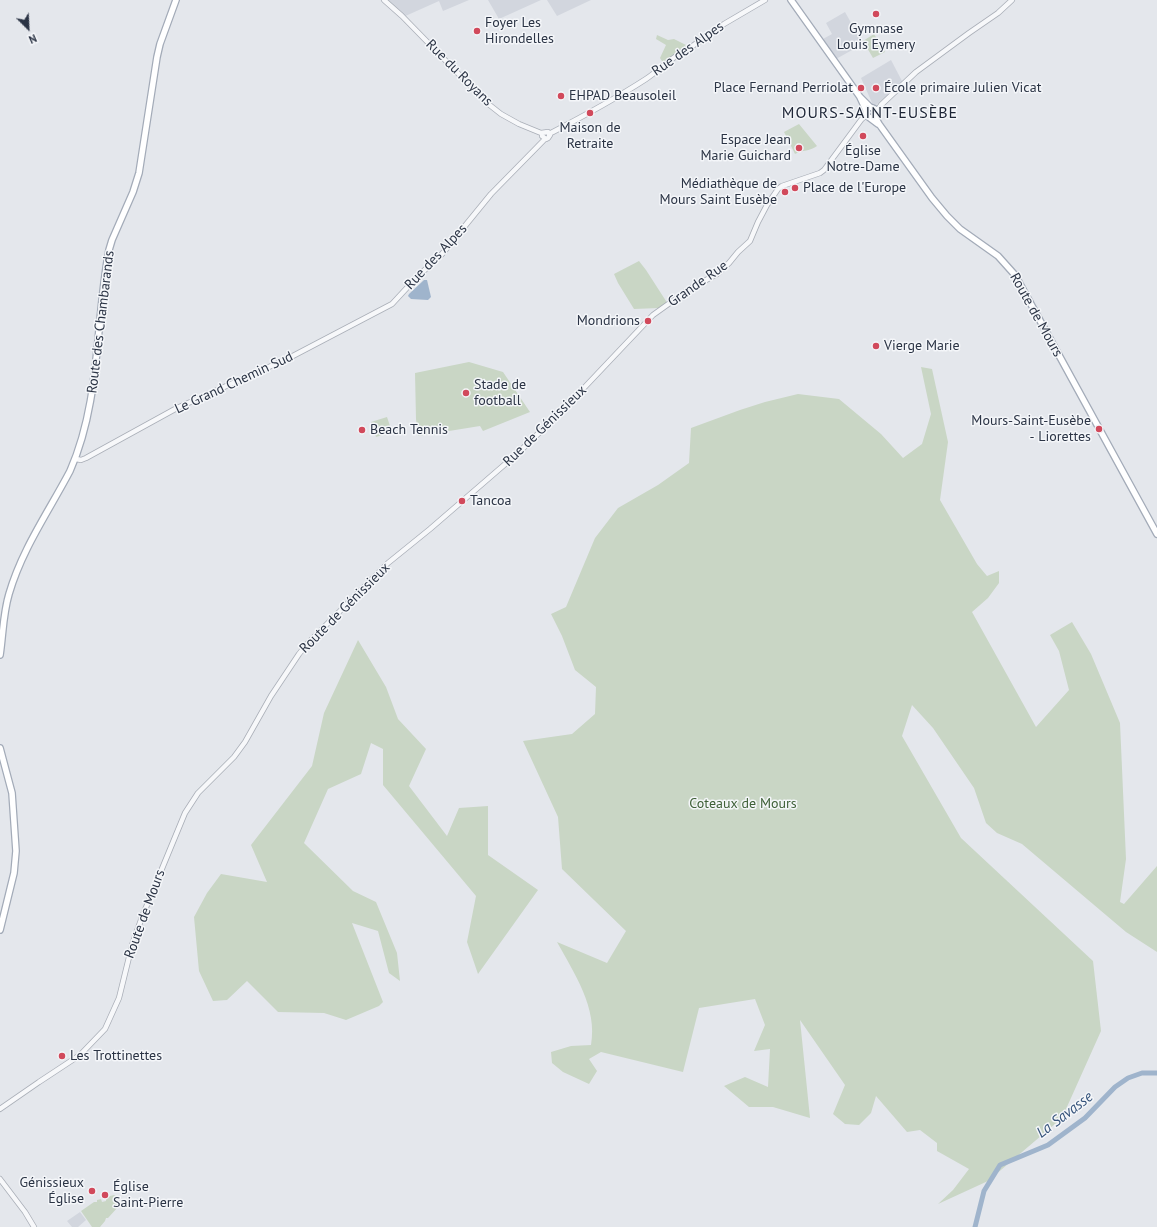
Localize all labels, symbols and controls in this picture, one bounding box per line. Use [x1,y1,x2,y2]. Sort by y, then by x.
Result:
north arrow [8,8,48,48]
marker: Gymnase Louis Eymery [871,9,881,19]
place label: Foyer Les Hirondelles [485,15,554,48]
street label: Rue des Alpes [649,18,727,80]
place label: Gymnase Louis Eymery [837,21,915,54]
marker: Foyer Les Hirondelles [472,26,482,36]
text: N [27,31,39,47]
street label: Rue du Royans [422,36,496,110]
place label: Place Fernand Perriolat [714,80,853,96]
place label: École primaire Julien Vicat [884,80,1041,96]
marker: Place Fernand Perriolat [856,83,866,93]
marker: École primaire Julien Vicat [871,83,881,93]
place label: EHPAD Beausoleil [569,88,676,104]
marker: EHPAD Beausoleil [556,91,566,101]
district label: MOURS-SAINT-EUSÈBE [782,103,958,123]
marker: Maison de Retraite [585,108,595,118]
place label: Maison de Retraite [559,120,621,152]
marker: Église Notre-Dame [858,131,868,141]
place label: Espace Jean Marie Guichard [701,132,791,164]
marker: Espace Jean Marie Guichard [794,143,804,153]
place label: Église Notre-Dame [826,143,900,176]
place label: Médiathèque de Mours Saint Eusèbe [659,176,777,208]
place label: Place de l'Europe [803,180,906,196]
marker: Place de l'Europe [790,183,800,193]
marker: Médiathèque de Mours Saint Eusèbe [780,187,790,197]
street label: Rue des Alpes [401,221,471,293]
street label: Route des Chambarands [84,250,118,394]
street label: Grande Rue [665,257,731,311]
street label: Route de Mours [1006,270,1066,360]
place label: Mondrions [577,313,640,329]
marker: Mondrions [643,316,653,326]
place label: Vierge Marie [884,338,960,354]
marker: Vierge Marie [871,341,881,351]
street label: Le Grand Chemin Sud [172,348,296,418]
place label: Stade de football [474,377,526,410]
street label: Rue de Génissieux [500,382,590,470]
marker: Stade de football [461,388,471,398]
place label: Mours-Saint-Eusèbe - Liorettes [971,413,1091,446]
place label: Beach Tennis [370,422,448,438]
marker: Mours-Saint-Eusèbe - Liorettes [1094,424,1104,434]
marker: Beach Tennis [357,425,367,435]
place label: Tancoa [470,493,511,509]
marker: Tancoa [457,496,467,506]
street label: Route de Génissieux [296,559,394,657]
park label: Coteaux de Mours [689,796,797,812]
street label: Route de Mours [121,867,169,961]
place label: Les Trottinettes [70,1048,162,1064]
marker: Les Trottinettes [57,1051,67,1061]
water label: La Savasse [1033,1088,1097,1142]
place label: Génissieux Église [20,1175,84,1208]
place label: Église Saint-Pierre [113,1179,183,1212]
marker: Génissieux Église [87,1186,97,1196]
marker: Église Saint-Pierre [100,1190,110,1200]

